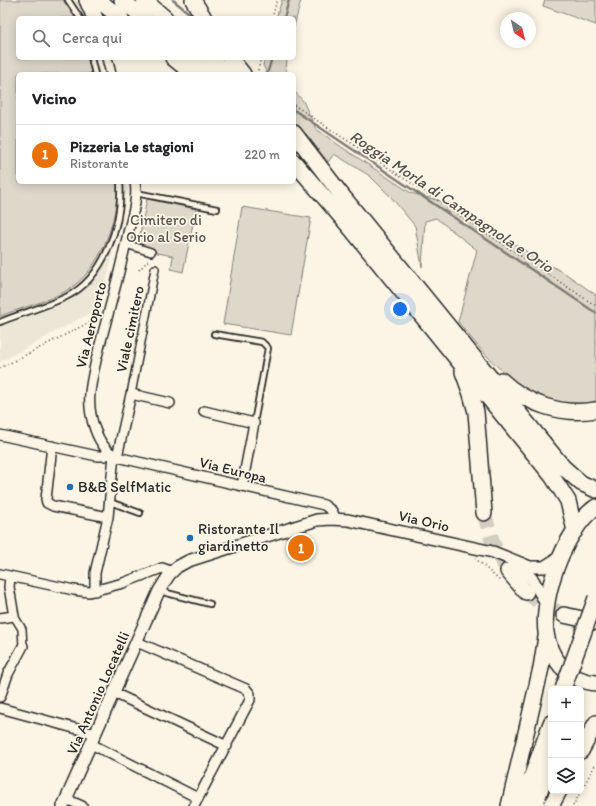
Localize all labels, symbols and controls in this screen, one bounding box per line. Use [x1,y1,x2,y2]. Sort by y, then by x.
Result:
north arrow [500,12,536,48]
search box [16,16,296,60]
icon: search [30,27,52,49]
text: Cerca qui [62,29,122,47]
text: Vicino [32,88,76,108]
water label: Roggia Morla di Campagnola e Orio [347,126,557,277]
text: Pizzeria Le stagioni [70,138,194,156]
text: 1 [42,147,48,162]
text: 220 m [244,147,280,162]
text: Ristorante [70,156,129,171]
park label: Cimitero di Orio al Serio [126,211,206,246]
street label: Via Aeroporto [72,280,110,370]
street label: Viale cimitero [112,284,148,374]
your location [390,299,410,319]
street label: Via Europa [198,453,269,487]
place label: B&B SelfMatic [78,478,171,496]
marker: B&B SelfMatic [65,482,75,492]
street label: Via Orio [397,506,451,536]
place label: Ristorante Il giardinetto [198,520,280,555]
marker: Ristorante Il giardinetto [185,533,195,543]
pin: 1 [288,533,314,563]
street label: Via Antonio Locatelli [63,629,133,757]
map controls [548,686,584,794]
button: + [548,686,584,722]
button: − [548,722,584,758]
button: layers [548,758,584,794]

